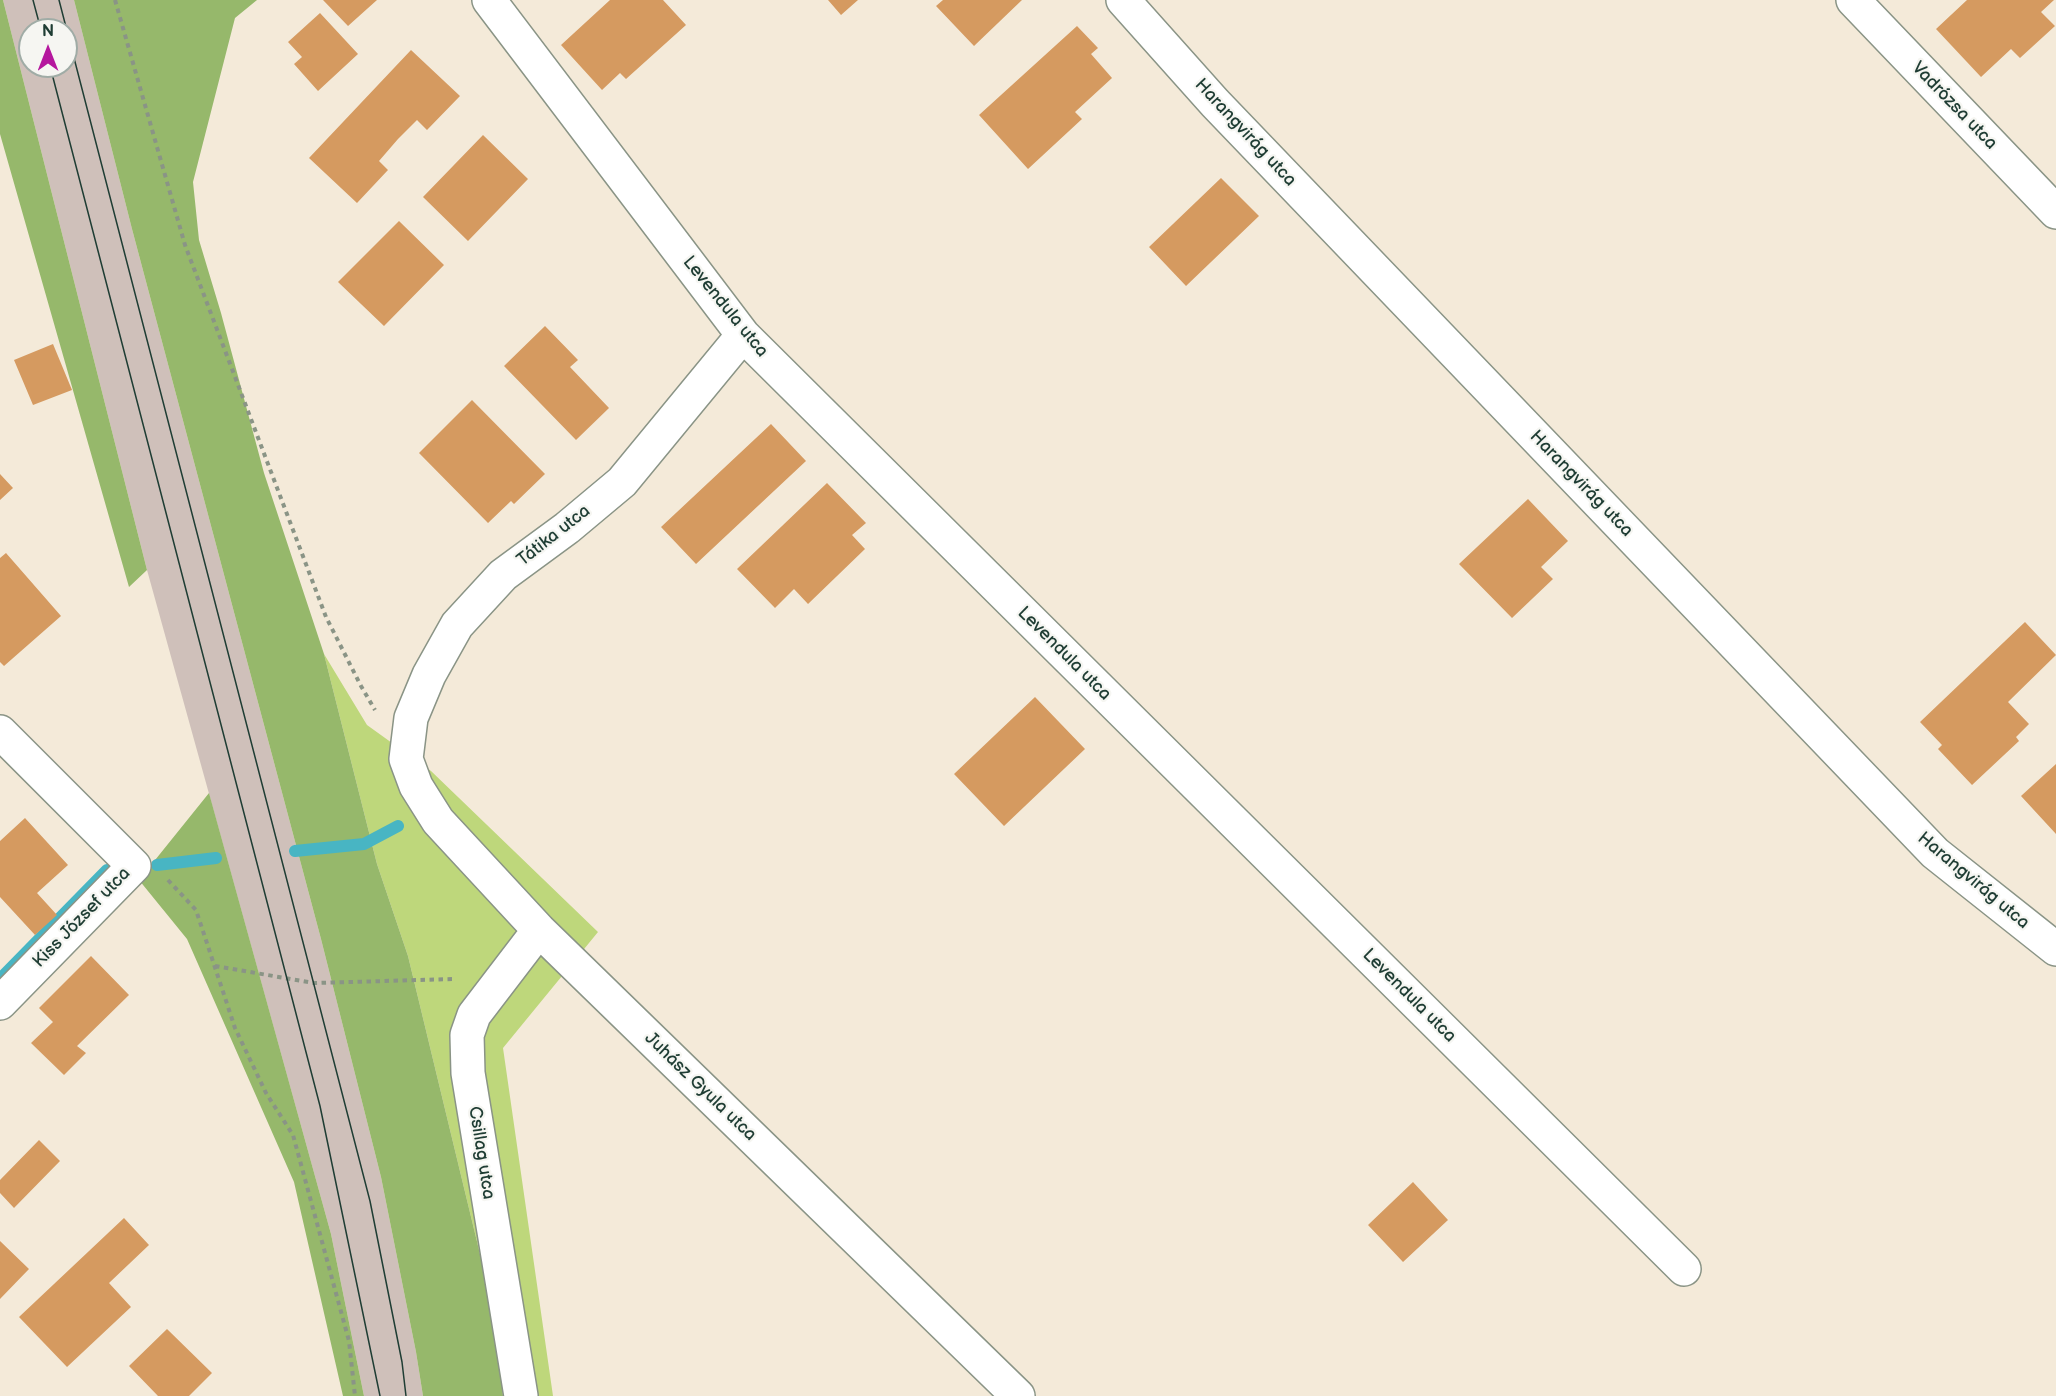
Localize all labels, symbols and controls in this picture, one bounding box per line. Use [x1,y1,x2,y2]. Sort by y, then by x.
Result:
north arrow [18,18,78,78]
text: N [42,22,54,41]
street label: Vadrózsa utca [1907,58,2001,154]
street label: Harangvirág utca [1190,75,1300,191]
street label: Levendula utca [678,252,772,362]
street label: Harangvirág utca [1525,426,1637,542]
street label: Tátika utca [513,501,595,571]
street label: Levendula utca [1013,603,1115,705]
street label: Harangvirág utca [1913,828,2033,934]
street label: Kiss József utca [29,863,135,973]
street label: Levendula utca [1358,945,1460,1047]
street label: Juhász Gyula utca [640,1028,760,1146]
street label: Csillag utca [463,1105,499,1201]

